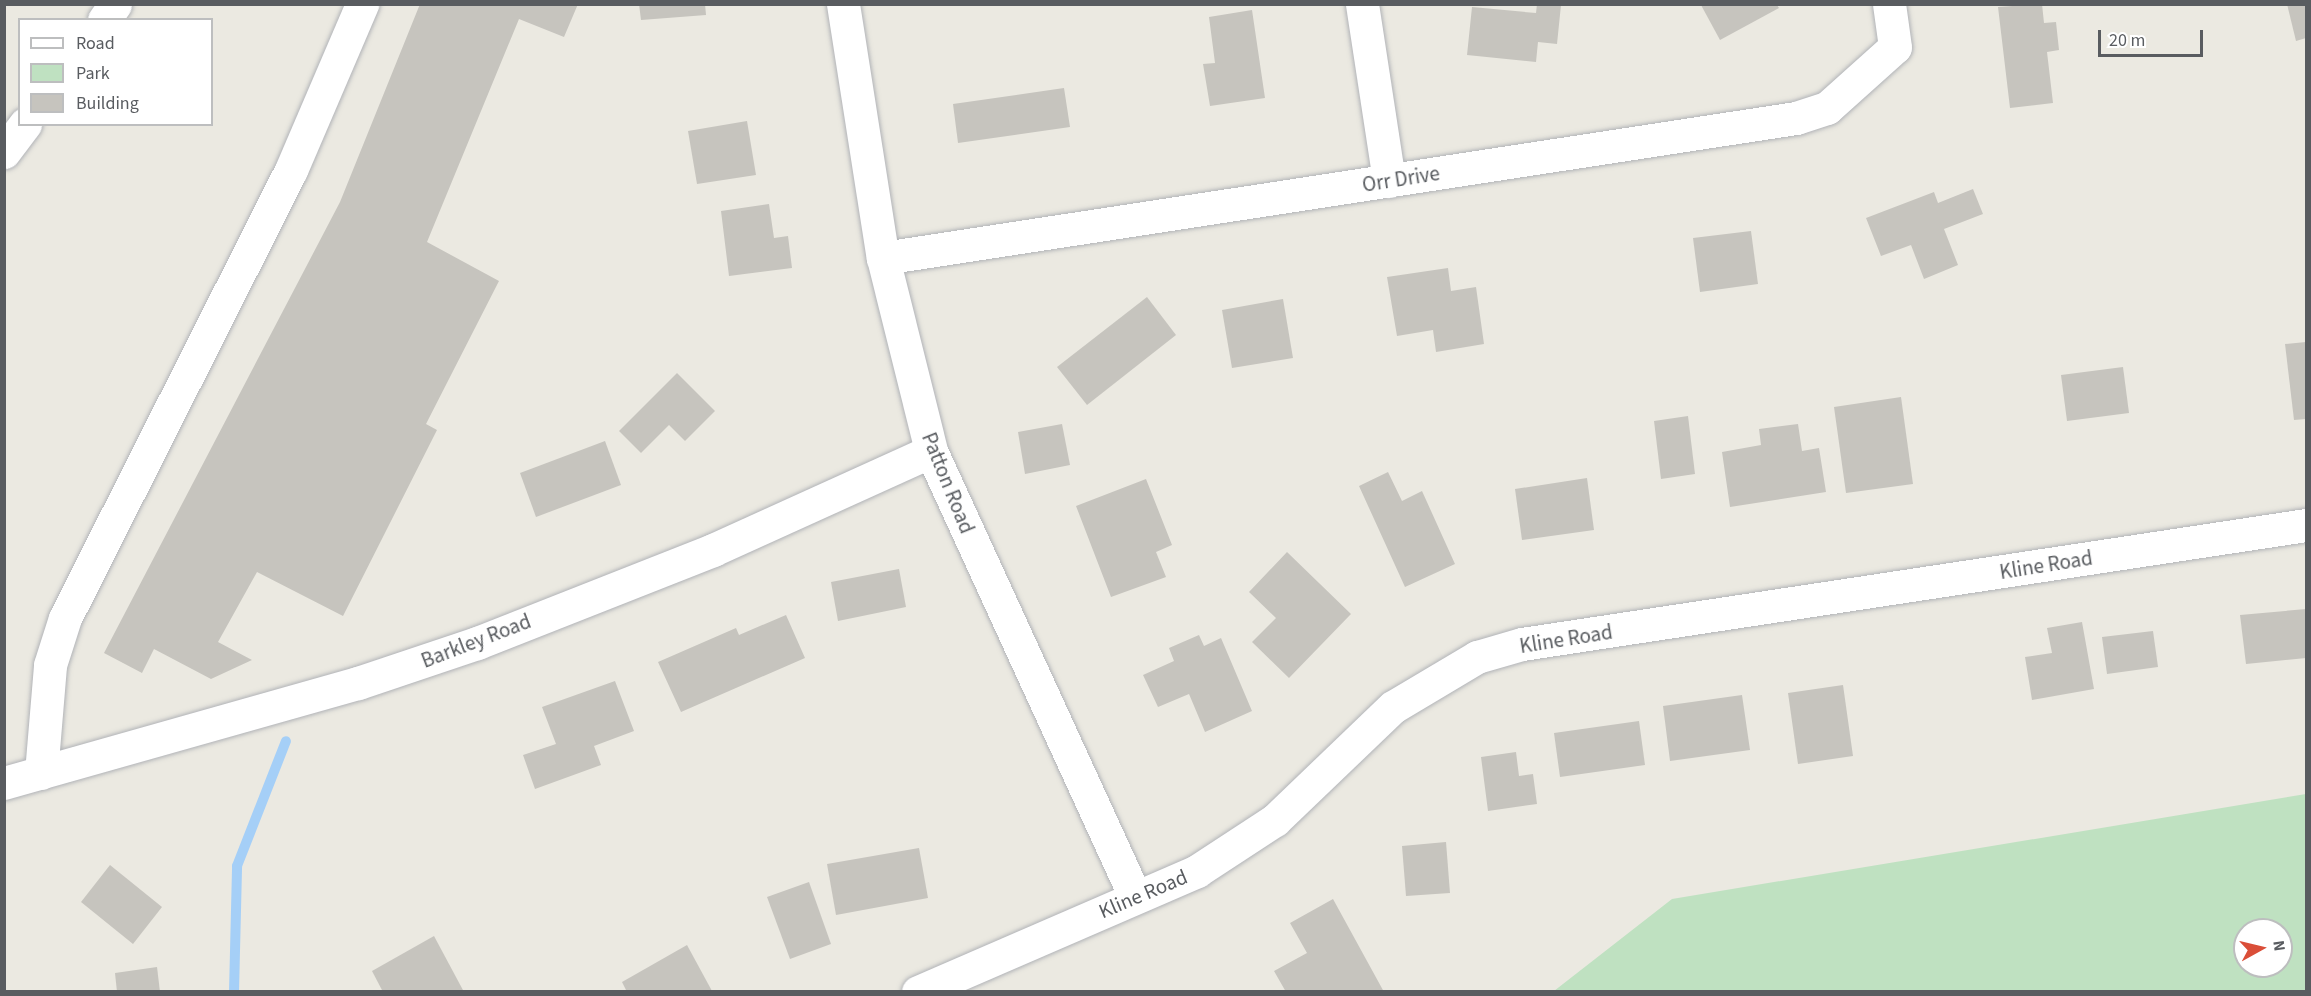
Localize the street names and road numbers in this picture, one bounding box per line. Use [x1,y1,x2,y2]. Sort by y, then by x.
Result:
street label: Orr Drive [1360,160,1442,198]
street label: Patton Road [916,429,980,537]
street label: Kline Road [1998,545,2094,585]
street label: Barkley Road [418,609,534,673]
street label: Kline Road [1518,619,1614,659]
street label: Kline Road [1095,864,1191,924]

